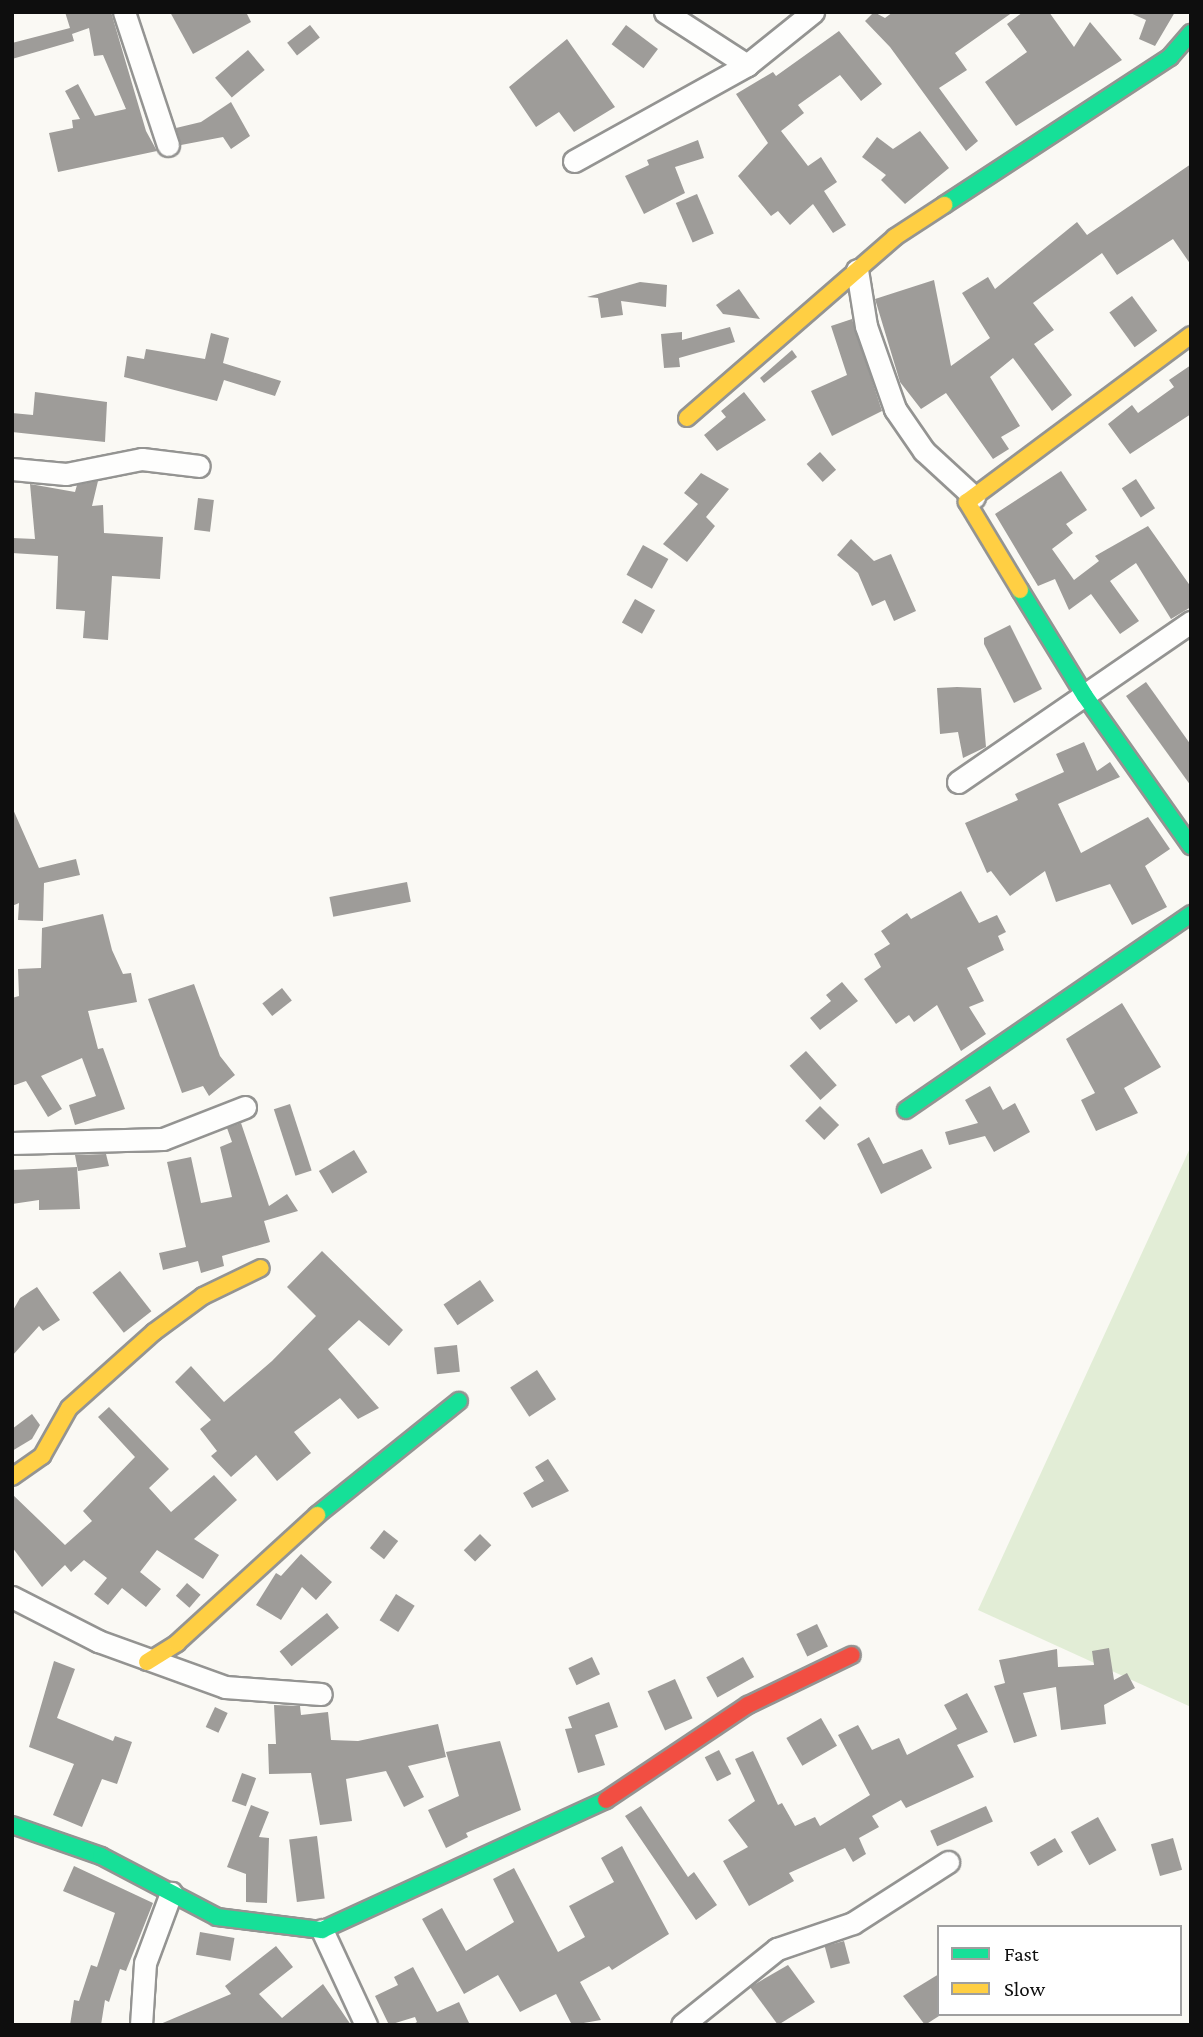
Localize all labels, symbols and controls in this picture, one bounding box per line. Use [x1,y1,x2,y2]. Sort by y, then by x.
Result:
legend [937,1925,1182,2016]
text: Fast [1004,1942,1039,1966]
text: Slow [1004,1977,1045,2001]

